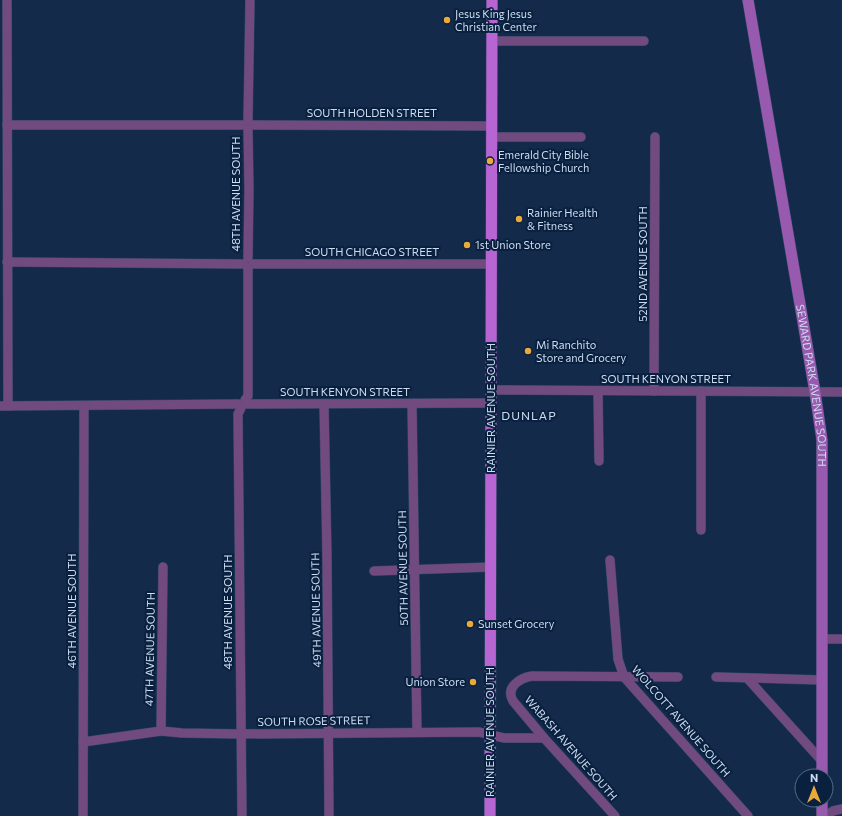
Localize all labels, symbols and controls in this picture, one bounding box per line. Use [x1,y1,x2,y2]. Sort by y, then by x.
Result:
place label: Jesus King Jesus Christian Center [455,7,537,33]
marker: Jesus King Jesus Christian Center [442,15,452,25]
street label: SOUTH HOLDEN STREET [307,106,437,119]
street label: 48TH AVENUE SOUTH [229,137,242,251]
place label: Emerald City Bible Fellowship Church [498,148,589,174]
marker: Emerald City Bible Fellowship Church [485,156,495,166]
place label: Rainier Health & Fitness [527,206,598,232]
street label: 52ND AVENUE SOUTH [636,206,649,322]
marker: Rainier Health & Fitness [514,214,524,224]
place label: 1st Union Store [475,238,551,251]
marker: 1st Union Store [462,240,472,250]
street label: SOUTH CHICAGO STREET [305,245,439,258]
street label: SEWARD PARK AVENUE SOUTH [794,303,829,467]
place label: Mi Ranchito Store and Grocery [536,338,626,364]
street label: RAINIER AVENUE SOUTH [484,343,497,473]
marker: Mi Ranchito Store and Grocery [523,346,533,356]
street label: SOUTH KENYON STREET [601,372,731,385]
street label: SOUTH KENYON STREET [280,385,410,398]
district label: DUNLAP [501,408,557,422]
street label: 50TH AVENUE SOUTH [395,510,410,626]
street label: 49TH AVENUE SOUTH [308,552,323,668]
street label: 46TH AVENUE SOUTH [65,554,78,668]
street label: 48TH AVENUE SOUTH [221,555,234,669]
street label: 47TH AVENUE SOUTH [142,592,157,706]
place label: Sunset Grocery [478,617,555,630]
marker: Sunset Grocery [465,619,475,629]
street label: WOLCOTT AVENUE SOUTH [630,662,733,779]
street label: RAINIER AVENUE SOUTH [483,667,496,797]
place label: Union Store [406,675,465,688]
marker: Union Store [468,677,478,687]
street label: WABASH AVENUE SOUTH [522,693,620,803]
street label: SOUTH ROSE STREET [257,713,371,728]
north arrow [794,768,834,808]
text: N [810,771,818,784]

